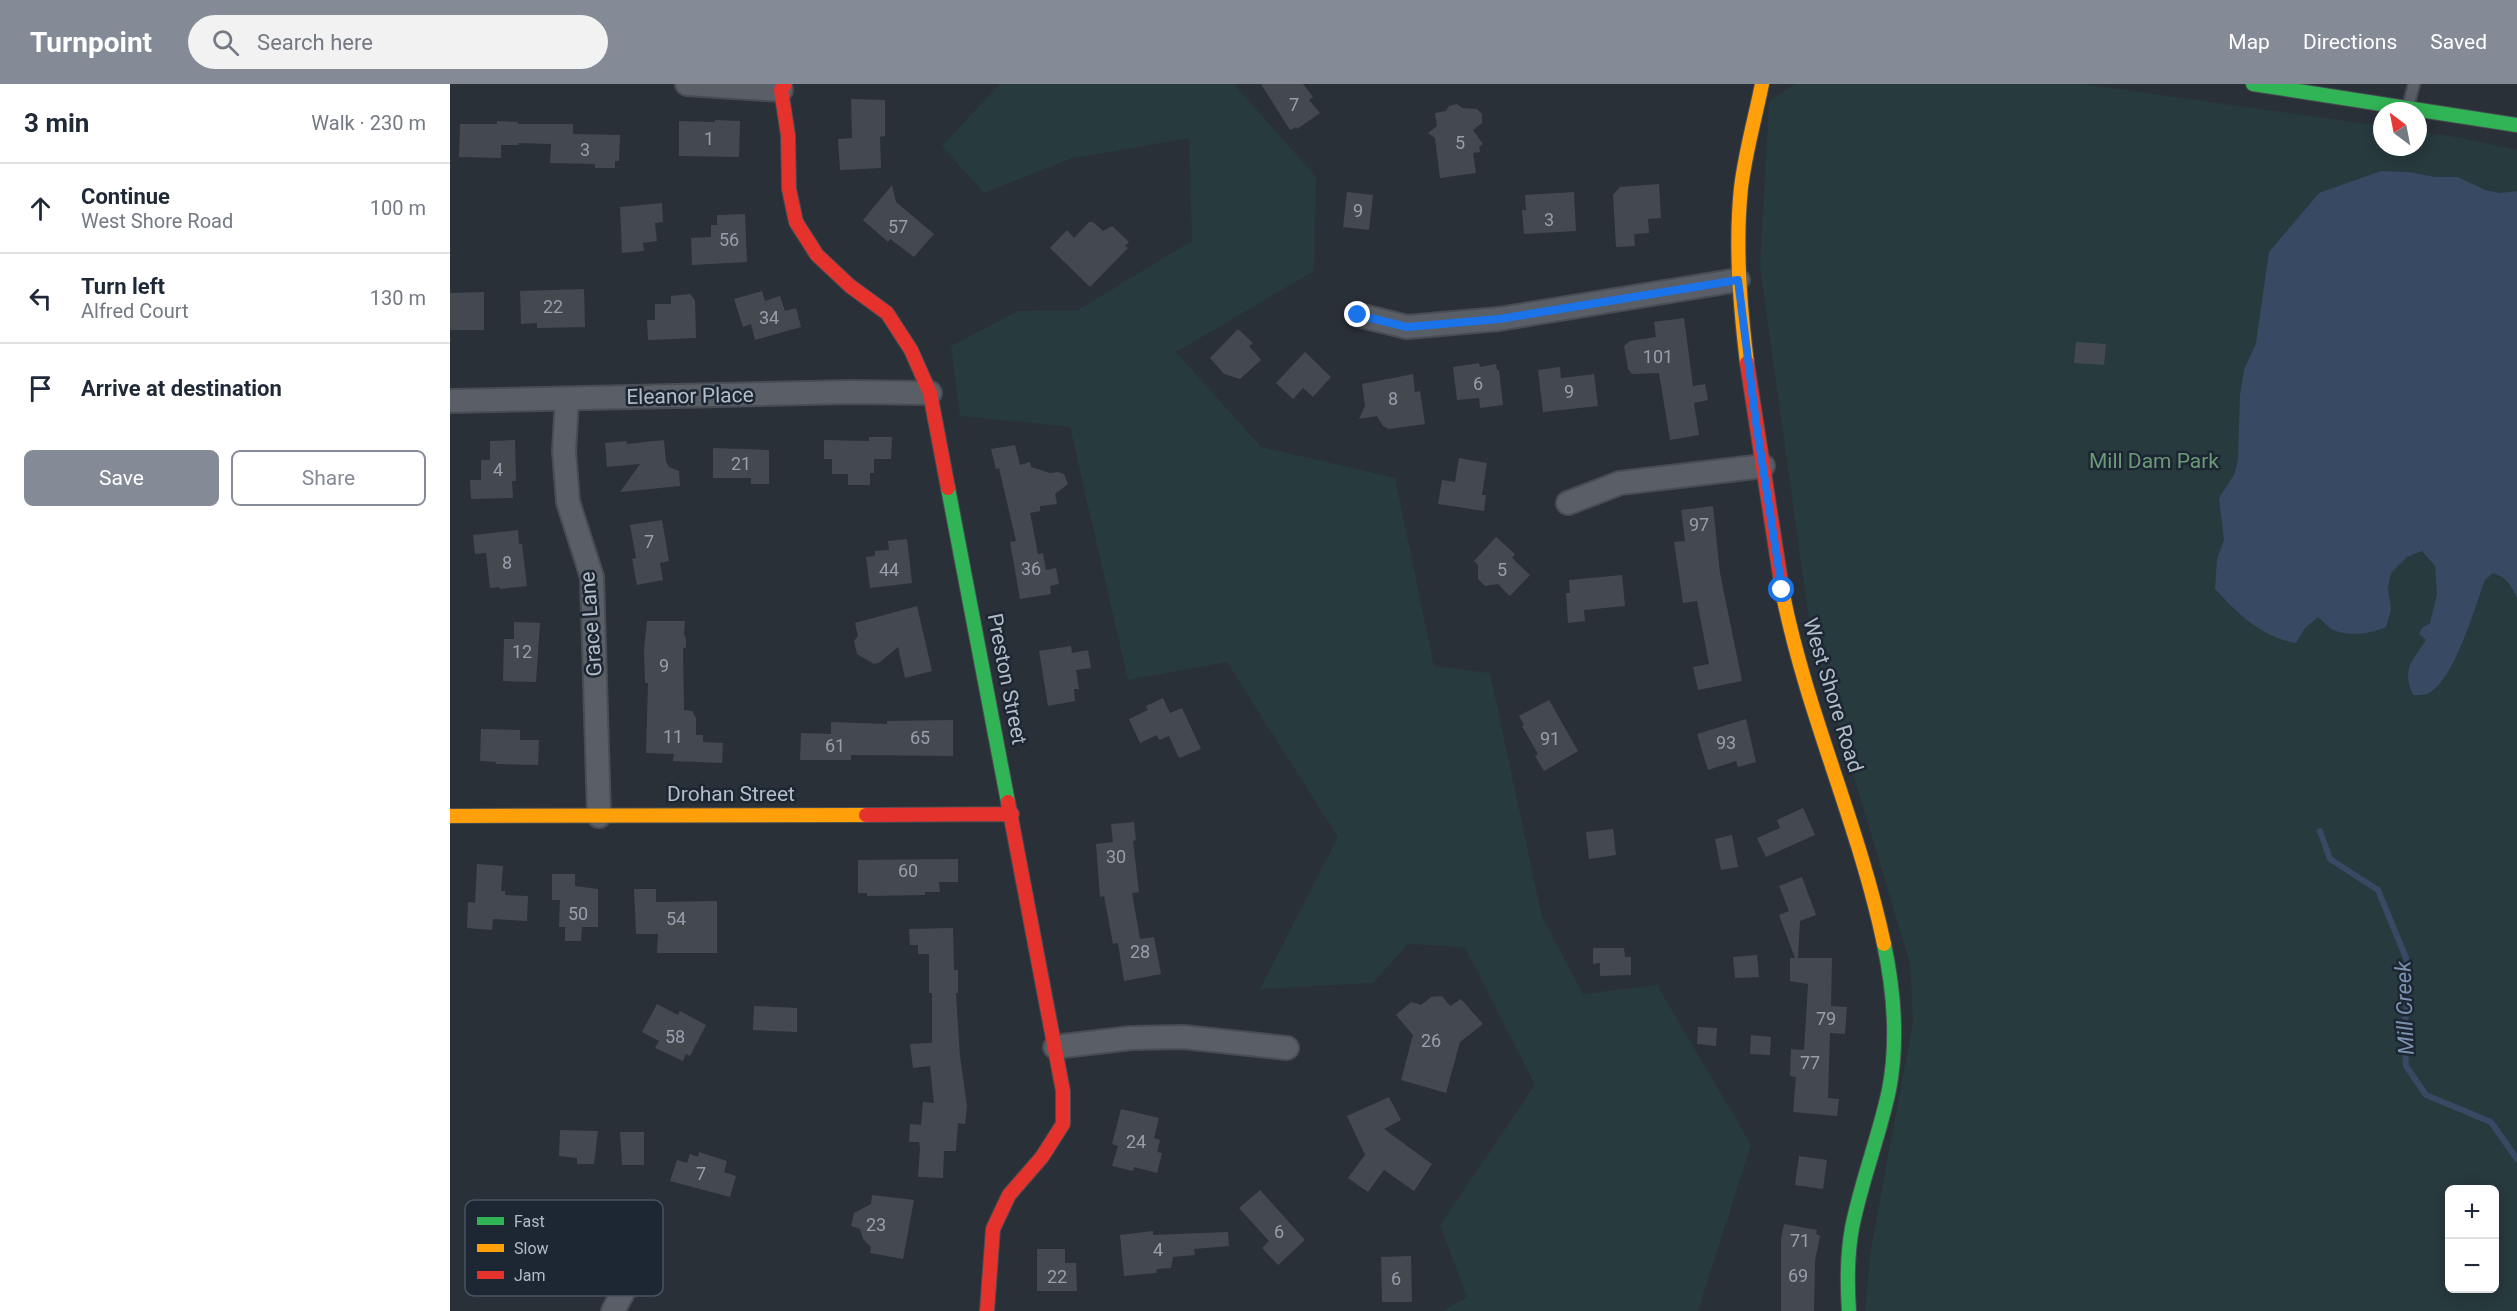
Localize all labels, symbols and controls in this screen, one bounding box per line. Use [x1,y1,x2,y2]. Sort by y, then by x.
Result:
search box [188,15,608,69]
text: Turnpoint [30,26,152,59]
icon: search [209,26,242,59]
text: Search here [257,30,373,55]
text: Map [2228,30,2270,54]
text: Directions [2303,30,2397,54]
text: Saved [2430,30,2487,54]
house number: 7 [1289,94,1299,115]
north arrow [2373,102,2427,156]
text: 3 min [24,108,89,138]
text: Walk · 230 m [311,111,426,135]
house number: 1 [704,128,714,149]
house number: 5 [1455,132,1465,153]
house number: 3 [580,139,590,160]
text: Continue [81,184,170,209]
icon: ahead [24,192,57,225]
text: 100 m [370,196,426,220]
house number: 9 [1353,200,1363,221]
text: West Shore Road [81,209,233,233]
house number: 3 [1544,209,1554,230]
house number: 57 [888,216,908,237]
house number: 56 [719,229,739,250]
text: Turn left [81,274,165,299]
icon: left [24,282,57,315]
text: 130 m [370,286,426,310]
house number: 22 [543,296,563,317]
text: Alfred Court [81,299,189,323]
route end [1344,301,1370,327]
house number: 34 [759,307,779,328]
house number: 101 [1643,346,1673,367]
icon: arrive [24,372,57,405]
house number: 6 [1473,373,1483,394]
text: Arrive at destination [81,376,282,401]
house number: 9 [1564,381,1574,402]
street label: Eleanor Place [626,383,754,409]
house number: 8 [1388,388,1398,409]
park label: Mill Dam Park [2089,449,2219,473]
button: Save [24,450,219,506]
button: Share [231,450,426,506]
house number: 21 [731,453,751,474]
house number: 4 [493,459,503,480]
house number: 97 [1689,514,1709,535]
house number: 7 [644,531,654,552]
house number: 8 [502,552,512,573]
house number: 36 [1021,558,1041,579]
house number: 44 [879,559,899,580]
house number: 5 [1497,559,1507,580]
street label: Grace Lane [575,571,607,677]
route start [1768,576,1794,602]
street label: Preston Street [983,611,1031,747]
street label: West Shore Road [1798,615,1868,775]
house number: 12 [512,641,532,662]
house number: 9 [659,655,669,676]
house number: 11 [663,726,683,747]
house number: 65 [910,727,930,748]
house number: 91 [1540,728,1560,749]
house number: 93 [1716,732,1736,753]
house number: 61 [825,735,845,756]
street label: Drohan Street [667,782,795,806]
house number: 30 [1106,846,1126,867]
house number: 60 [898,860,918,881]
house number: 50 [568,903,588,924]
house number: 54 [666,908,686,929]
house number: 28 [1130,941,1150,962]
water label: Mill Creek [2390,959,2419,1055]
house number: 79 [1816,1008,1836,1029]
house number: 58 [665,1026,685,1047]
house number: 26 [1421,1030,1441,1051]
house number: 77 [1800,1052,1820,1073]
house number: 24 [1126,1131,1146,1152]
house number: 7 [696,1163,706,1184]
map controls [2445,1185,2499,1293]
button: + [2445,1185,2499,1239]
legend [465,1200,663,1296]
text: Fast [514,1212,545,1231]
house number: 23 [866,1214,886,1235]
house number: 6 [1274,1221,1284,1242]
house number: 71 [1790,1230,1810,1251]
text: Slow [514,1239,549,1258]
house number: 4 [1153,1239,1163,1260]
button: − [2445,1239,2499,1293]
house number: 69 [1788,1265,1808,1286]
text: Jam [514,1266,546,1285]
house number: 22 [1047,1266,1067,1287]
house number: 6 [1391,1268,1401,1289]

